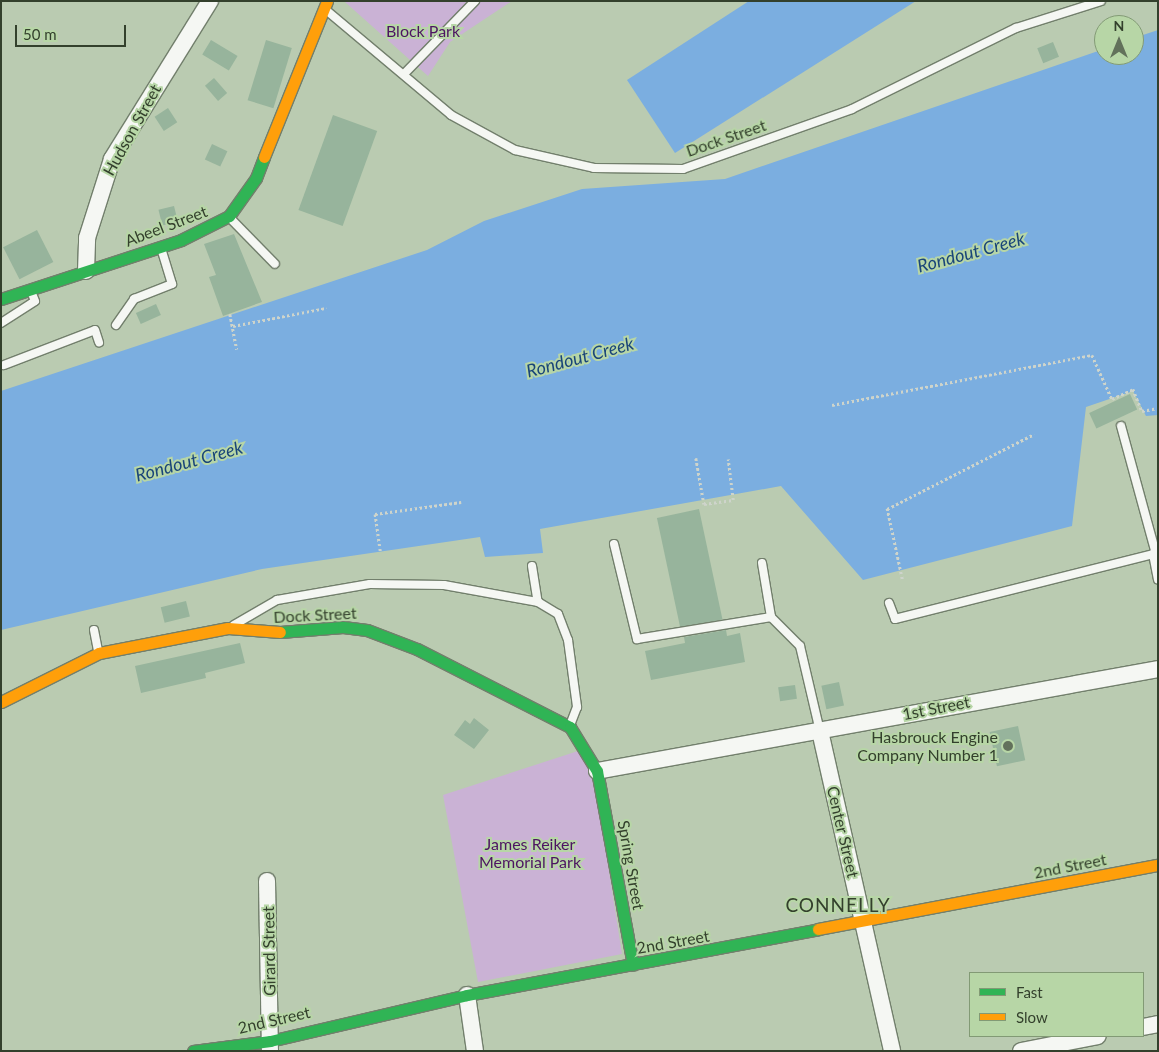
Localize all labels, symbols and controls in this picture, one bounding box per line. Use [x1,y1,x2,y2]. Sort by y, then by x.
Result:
scale bar [18,15,129,47]
north arrow [1094,15,1144,65]
text: N [1114,17,1124,34]
park label: Block Park [386,21,460,41]
text: 50 m [23,25,57,43]
street label: Hudson Street [99,81,165,179]
street label: Dock Street [684,115,768,161]
street label: Abeel Street [122,202,210,250]
water label: Rondout Creek [915,227,1027,277]
water label: Rondout Creek [524,332,636,382]
water label: Rondout Creek [133,436,245,486]
street label: Dock Street [273,603,357,627]
street label: 1st Street [901,692,971,724]
place label: Hasbrouck Engine Company Number 1 [856,727,998,765]
marker: Hasbrouck Engine Company Number 1 [1002,740,1014,752]
street label: Center Street [823,784,863,880]
street label: Spring Street [614,819,648,911]
park label: James Reiker Memorial Park [479,834,581,872]
street label: 2nd Street [1032,850,1108,882]
district label: CONNELLY [784,894,892,916]
street label: Girard Street [259,906,279,996]
street label: 2nd Street [635,926,711,958]
legend [969,972,1144,1037]
text: Fast [1016,983,1043,1001]
street label: 2nd Street [236,1002,312,1038]
text: Slow [1016,1008,1048,1026]

